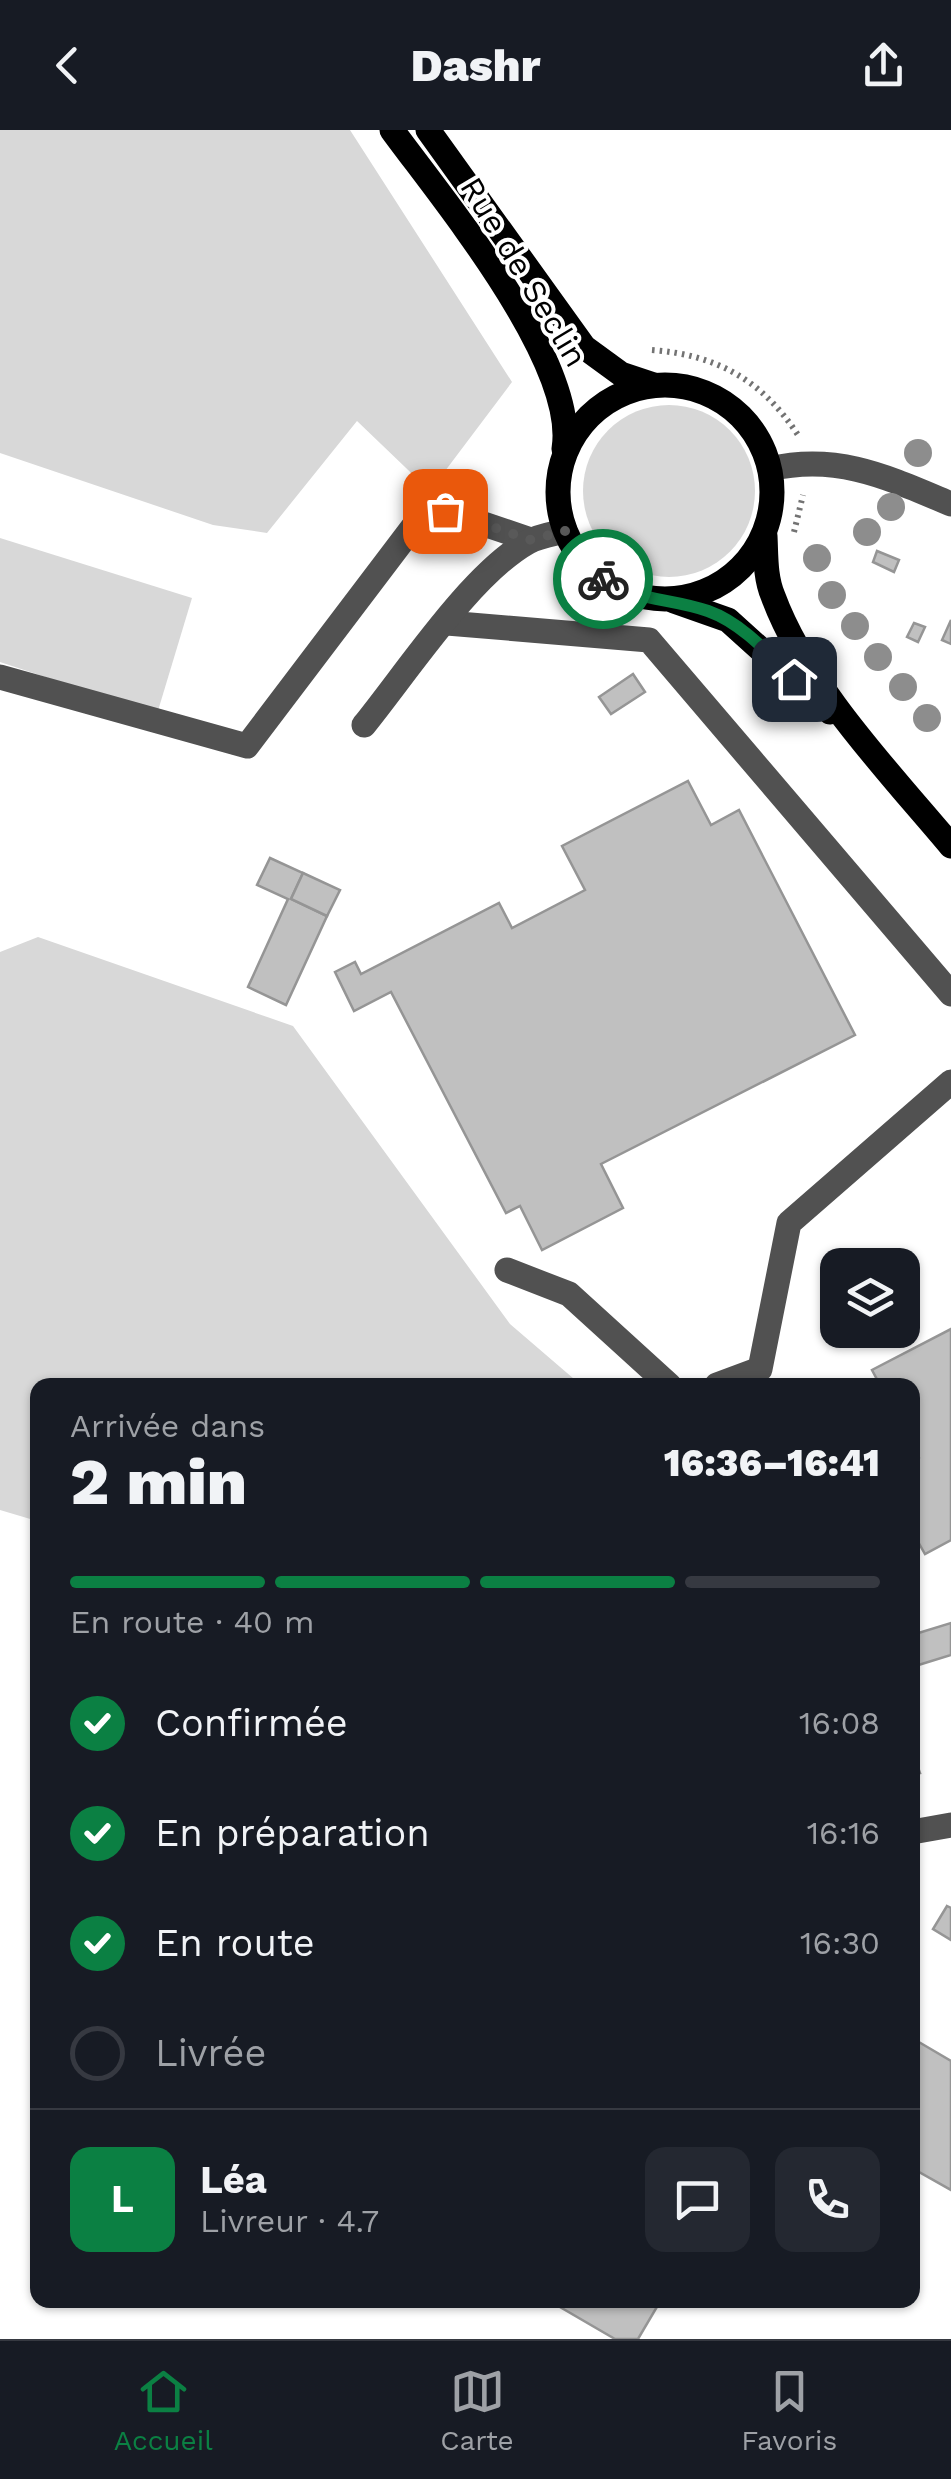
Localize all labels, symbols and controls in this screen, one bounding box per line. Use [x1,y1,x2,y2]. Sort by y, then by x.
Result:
icon: back [40,38,95,93]
icon: share [856,38,911,93]
text: Dashr [411,39,540,92]
street label: Rue de Seclin [452,170,596,374]
pin [403,469,488,554]
icon: bag [418,484,473,539]
courier [553,529,653,629]
icon: bike [576,552,631,607]
pin [752,637,837,722]
icon: home [767,652,822,707]
map controls [820,1248,920,1348]
button: layers [820,1248,920,1348]
text: Arrivée dans [70,1407,265,1445]
text: 16:36–16:41 [664,1441,880,1485]
text: 2 min [70,1444,247,1520]
text: En route · 40 m [70,1603,314,1641]
icon: check [70,1696,125,1751]
text: Confirmée [155,1701,348,1745]
text: 16:08 [799,1704,880,1742]
icon: check [70,1806,125,1861]
text: En préparation [155,1811,430,1855]
text: 16:16 [807,1814,880,1852]
icon: check [70,1916,125,1971]
text: En route [155,1921,315,1965]
text: 16:30 [800,1924,880,1962]
text: Livrée [155,2031,266,2075]
button: chat [645,2147,750,2252]
button: phone [775,2147,880,2252]
text: Léa [200,2158,267,2202]
text: L [111,2177,134,2221]
text: Livreur · 4.7 [200,2202,379,2240]
tab: Accueil [114,2364,213,2457]
tab: Carte [440,2364,514,2457]
tab: Favoris [741,2364,837,2457]

